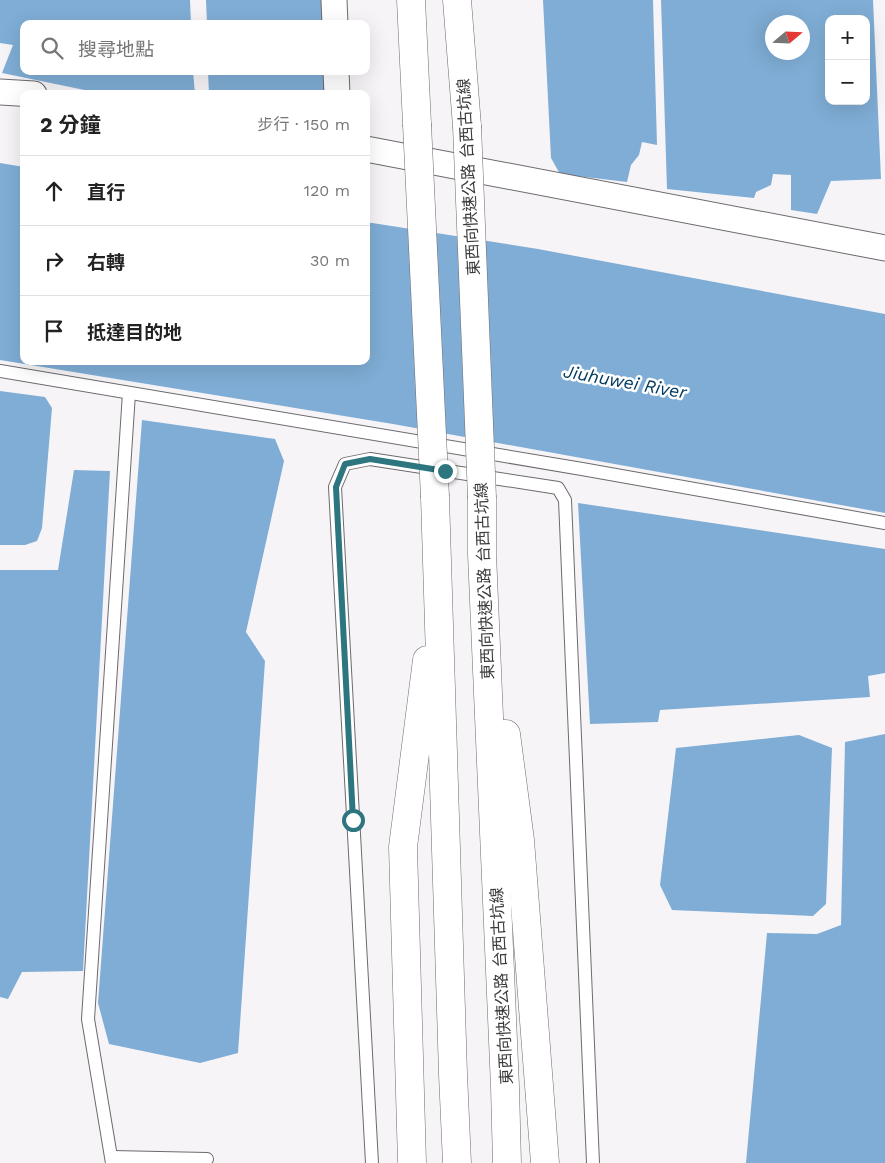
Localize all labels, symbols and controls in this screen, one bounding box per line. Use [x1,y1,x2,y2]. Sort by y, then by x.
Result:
north arrow [765,15,810,60]
map controls [825,15,870,105]
button: + [825,15,870,60]
search box [20,20,370,75]
icon: search [38,34,66,62]
text: 搜尋地點 [78,38,154,61]
button: − [825,60,870,105]
street label: 東西向快速公路 台西古坑線 [454,78,483,276]
text: 2 分鐘 [40,112,101,137]
text: 步行 · 150 m [258,115,350,134]
icon: ahead [40,177,68,205]
text: 直行 [87,181,125,204]
text: 120 m [304,181,350,200]
icon: right [40,247,68,275]
text: 右轉 [87,251,125,274]
text: 30 m [310,251,350,270]
icon: arrive [40,317,68,345]
text: 抵達目的地 [87,321,182,344]
water label: Jiuhuwei River [562,360,689,403]
route end [434,460,457,483]
street label: 東西向快速公路 台西古坑線 [472,482,497,680]
route start [342,809,365,832]
street label: 東西向快速公路 台西古坑線 [487,887,516,1085]

